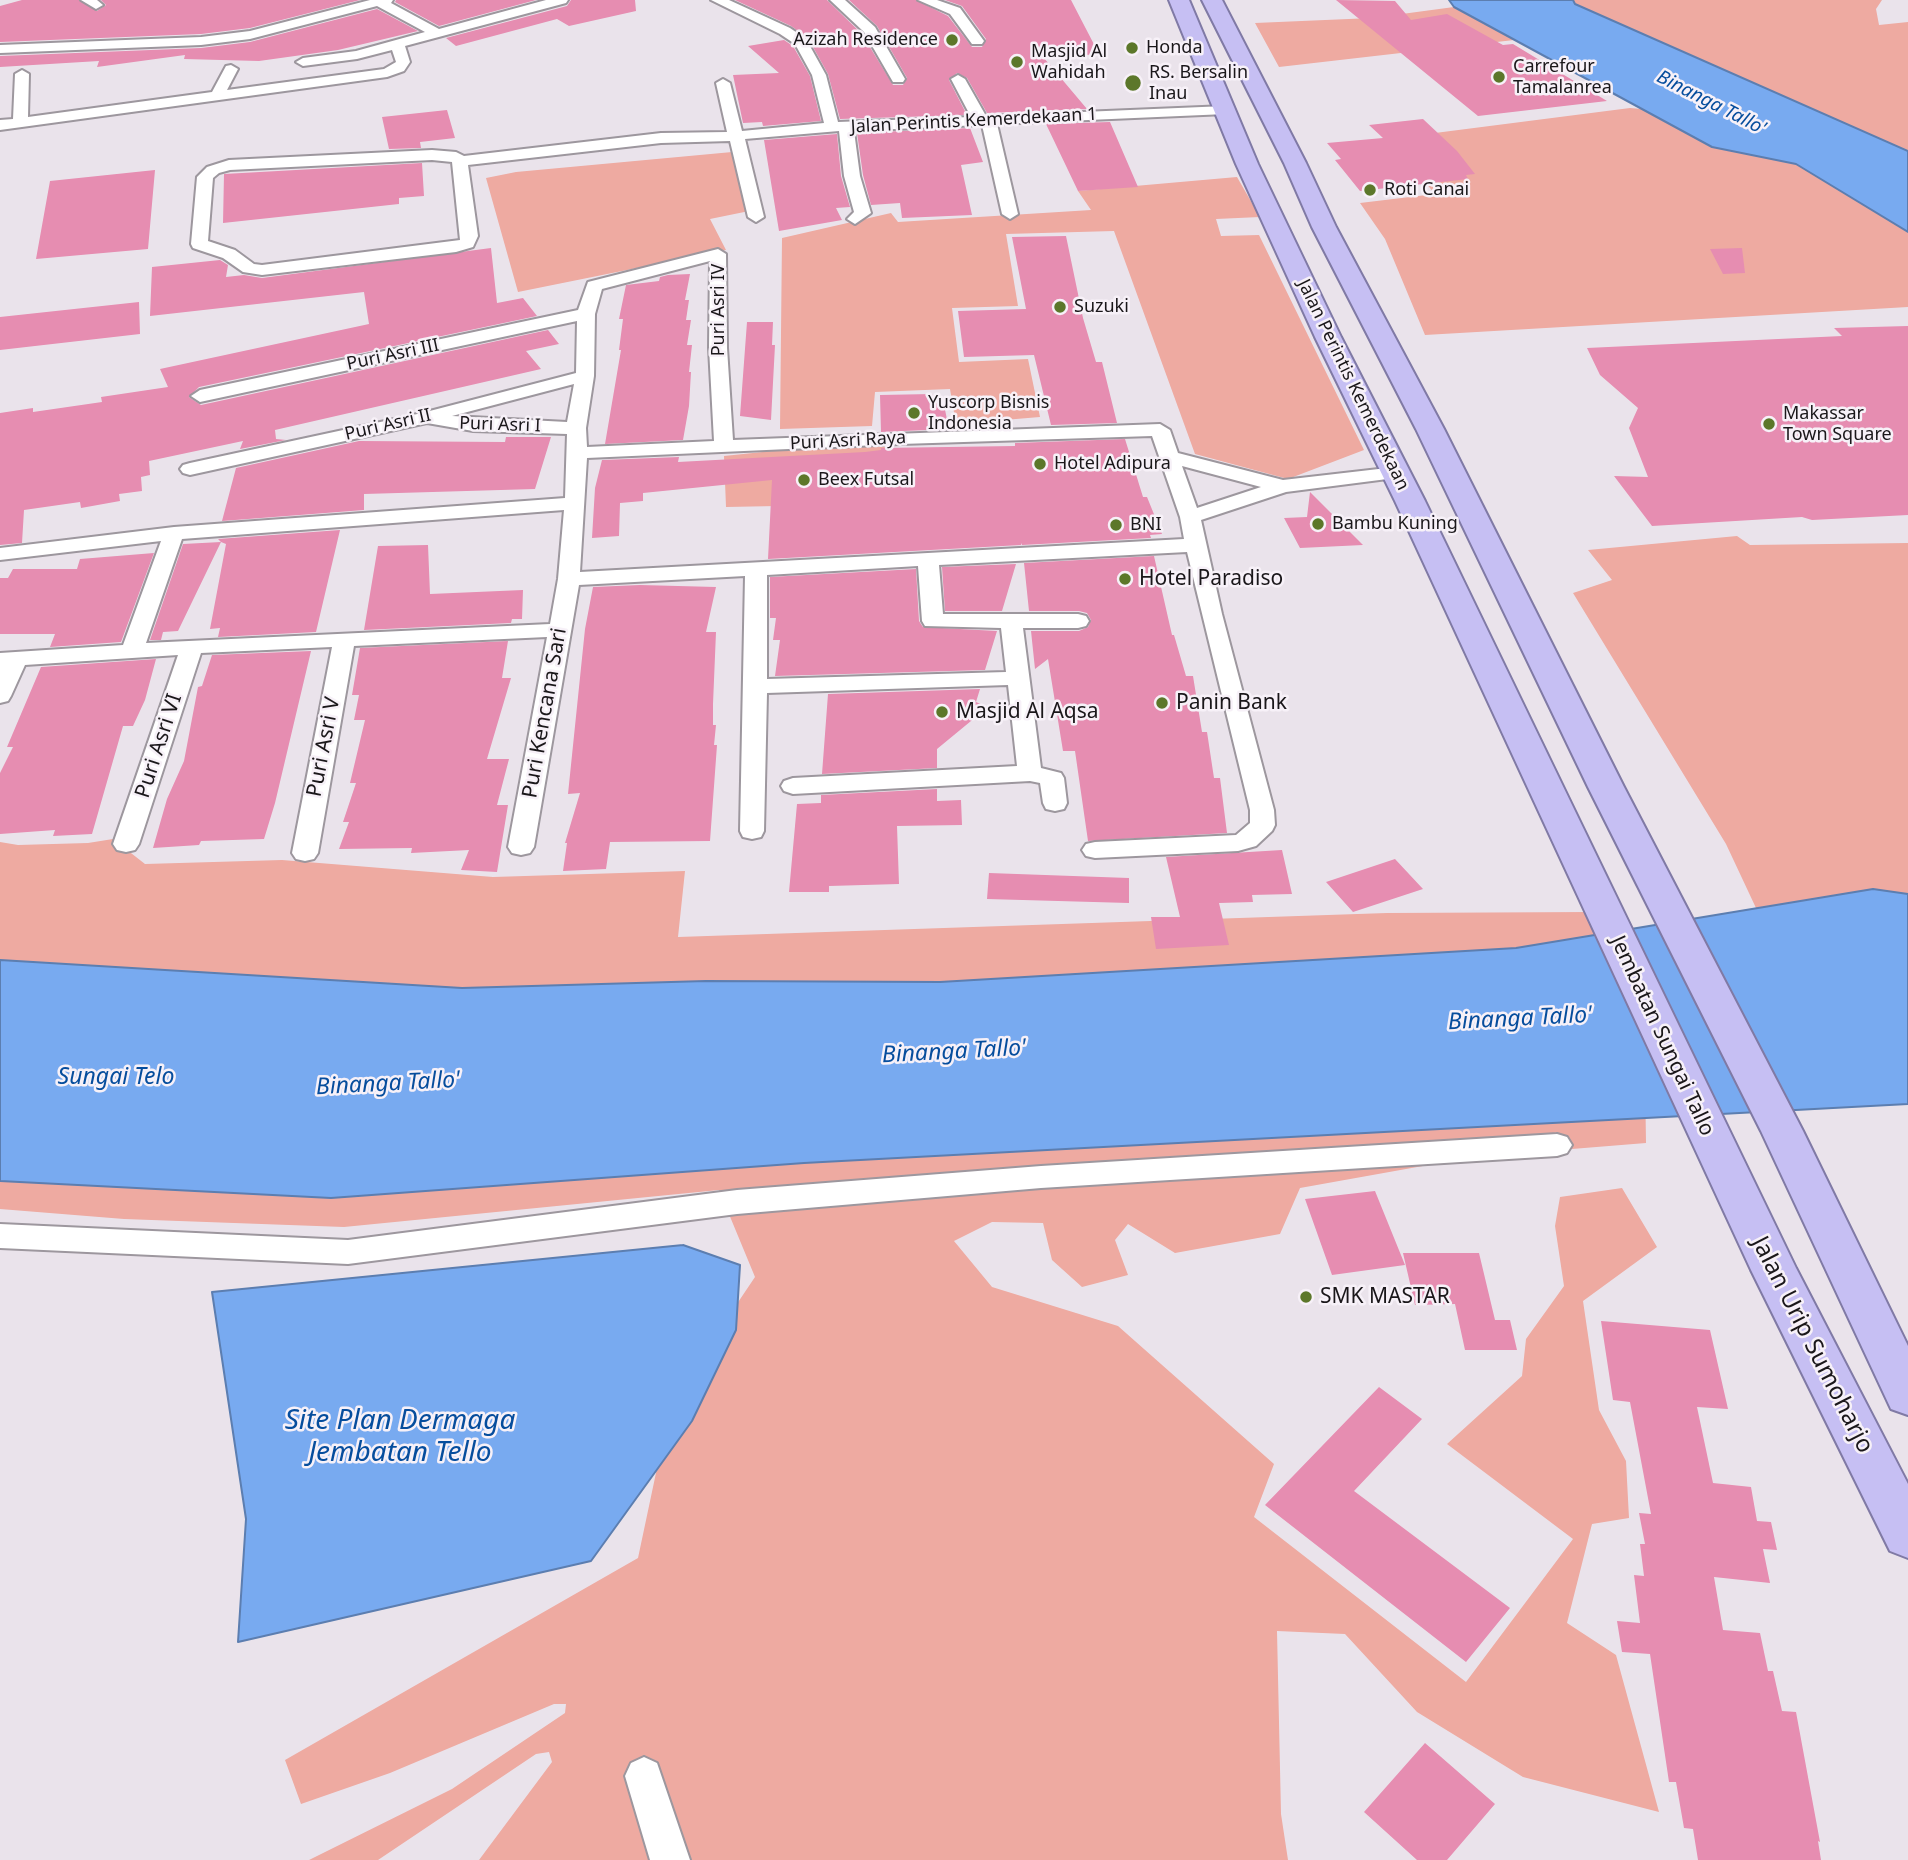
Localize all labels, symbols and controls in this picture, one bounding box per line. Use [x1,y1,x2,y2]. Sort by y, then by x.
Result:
place label: Azizah Residence [793,29,938,51]
marker: Azizah Residence [944,32,960,48]
place label: Honda [1146,37,1203,59]
marker: Honda [1124,40,1140,56]
place label: Masjid Al Wahidah [1031,41,1107,84]
marker: Masjid Al Wahidah [1009,54,1025,70]
place label: Carrefour Tamalanrea [1513,56,1612,98]
place label: RS. Bersalin Inau [1149,62,1248,104]
water label: Binanga Tallo' [1653,66,1769,140]
marker: Carrefour Tamalanrea [1491,69,1507,85]
marker: RS. Bersalin Inau [1123,73,1143,93]
street label: Jalan Perintis Kemerdekaan 1 [850,104,1098,138]
place label: Roti Canai [1384,179,1469,201]
marker: Roti Canai [1362,182,1378,198]
street label: Puri Asri IV [708,264,730,356]
street label: Jalan Perintis Kemerdekaan [1292,276,1414,494]
place label: Suzuki [1074,296,1129,318]
marker: Suzuki [1052,299,1068,315]
street label: Puri Asri III [345,335,441,375]
place label: Yuscorp Bisnis Indonesia [928,392,1049,434]
place label: Makassar Town Square [1783,403,1892,446]
street label: Puri Asri II [343,405,433,445]
marker: Yuscorp Bisnis Indonesia [906,405,922,421]
street label: Puri Asri I [459,413,541,437]
marker: Makassar Town Square [1761,416,1777,432]
street label: Puri Asri Raya [789,427,907,455]
place label: Hotel Adipura [1054,453,1171,475]
marker: Hotel Adipura [1032,456,1048,472]
place label: Beex Futsal [818,469,914,491]
marker: Beex Futsal [796,472,812,488]
place label: Bambu Kuning [1332,513,1458,535]
place label: BNI [1130,514,1161,536]
marker: Bambu Kuning [1310,516,1326,532]
marker: BNI [1108,517,1124,533]
place label: Hotel Paradiso [1139,566,1283,592]
marker: Hotel Paradiso [1117,571,1133,587]
street label: Puri Kencana Sari [518,626,572,800]
place label: Panin Bank [1176,690,1287,716]
street label: Puri Asri VI [130,691,188,801]
street label: Puri Asri V [302,695,346,799]
marker: Panin Bank [1154,695,1170,711]
place label: Masjid Al Aqsa [956,699,1099,725]
marker: Masjid Al Aqsa [934,704,950,720]
street label: Jembatan Sungai Tallo [1604,932,1720,1140]
water label: Binanga Tallo' [1447,1001,1593,1037]
water label: Binanga Tallo' [881,1034,1027,1070]
water label: Sungai Telo [58,1063,174,1091]
water label: Binanga Tallo' [315,1066,461,1102]
street label: Jalan Urip Sumoharjo [1745,1232,1879,1458]
place label: SMK MASTAR [1320,1284,1450,1310]
marker: SMK MASTAR [1298,1289,1314,1305]
water label: Site Plan Dermaga Jembatan Tello [285,1404,515,1470]

